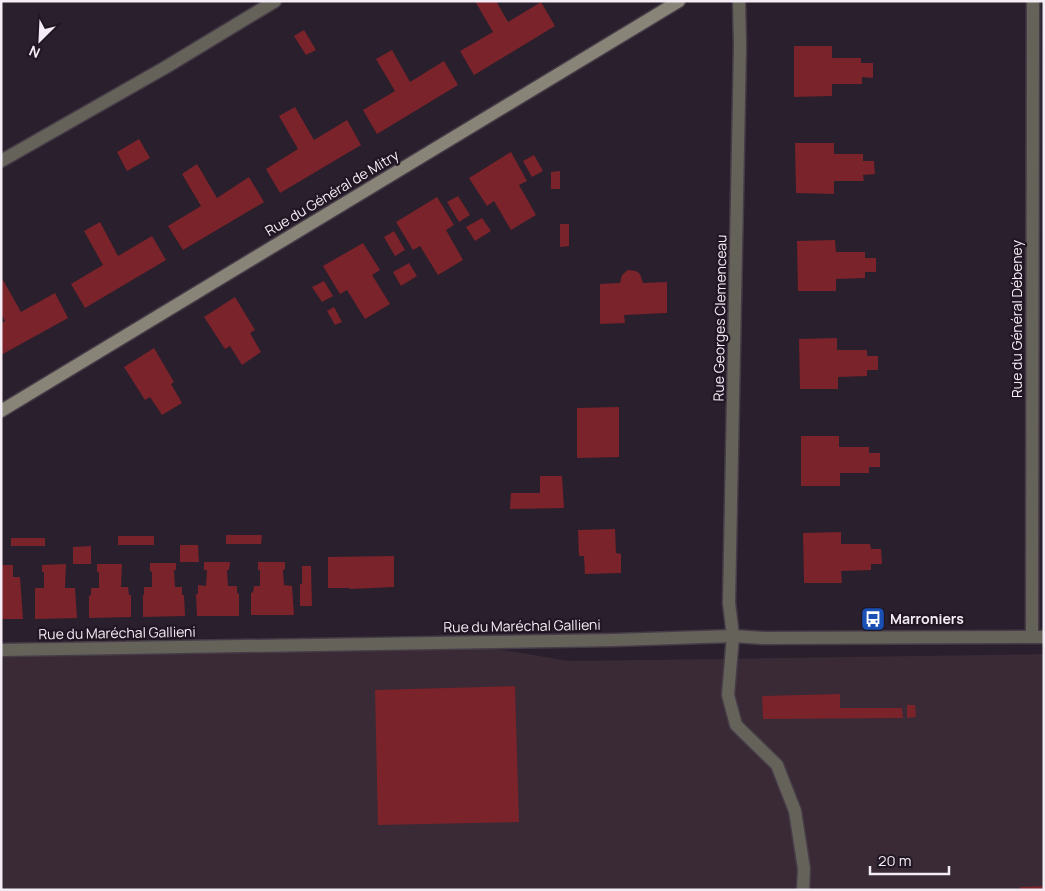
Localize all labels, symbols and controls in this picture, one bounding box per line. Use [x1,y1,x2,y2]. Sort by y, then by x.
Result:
north arrow [15,15,65,65]
text: N [26,42,43,63]
street label: Rue du Général de Mitry [261,145,403,240]
street label: Rue Georges Clemenceau [709,234,730,402]
street label: Rue du Général Débeney [1007,239,1026,398]
bus stop icon: Marroniers [860,606,886,632]
place label: Marroniers [890,609,964,628]
street label: Rue du Maréchal Gallieni [443,615,601,636]
street label: Rue du Maréchal Gallieni [38,622,196,643]
scale bar [870,844,949,876]
text: 20 m [878,850,911,871]

